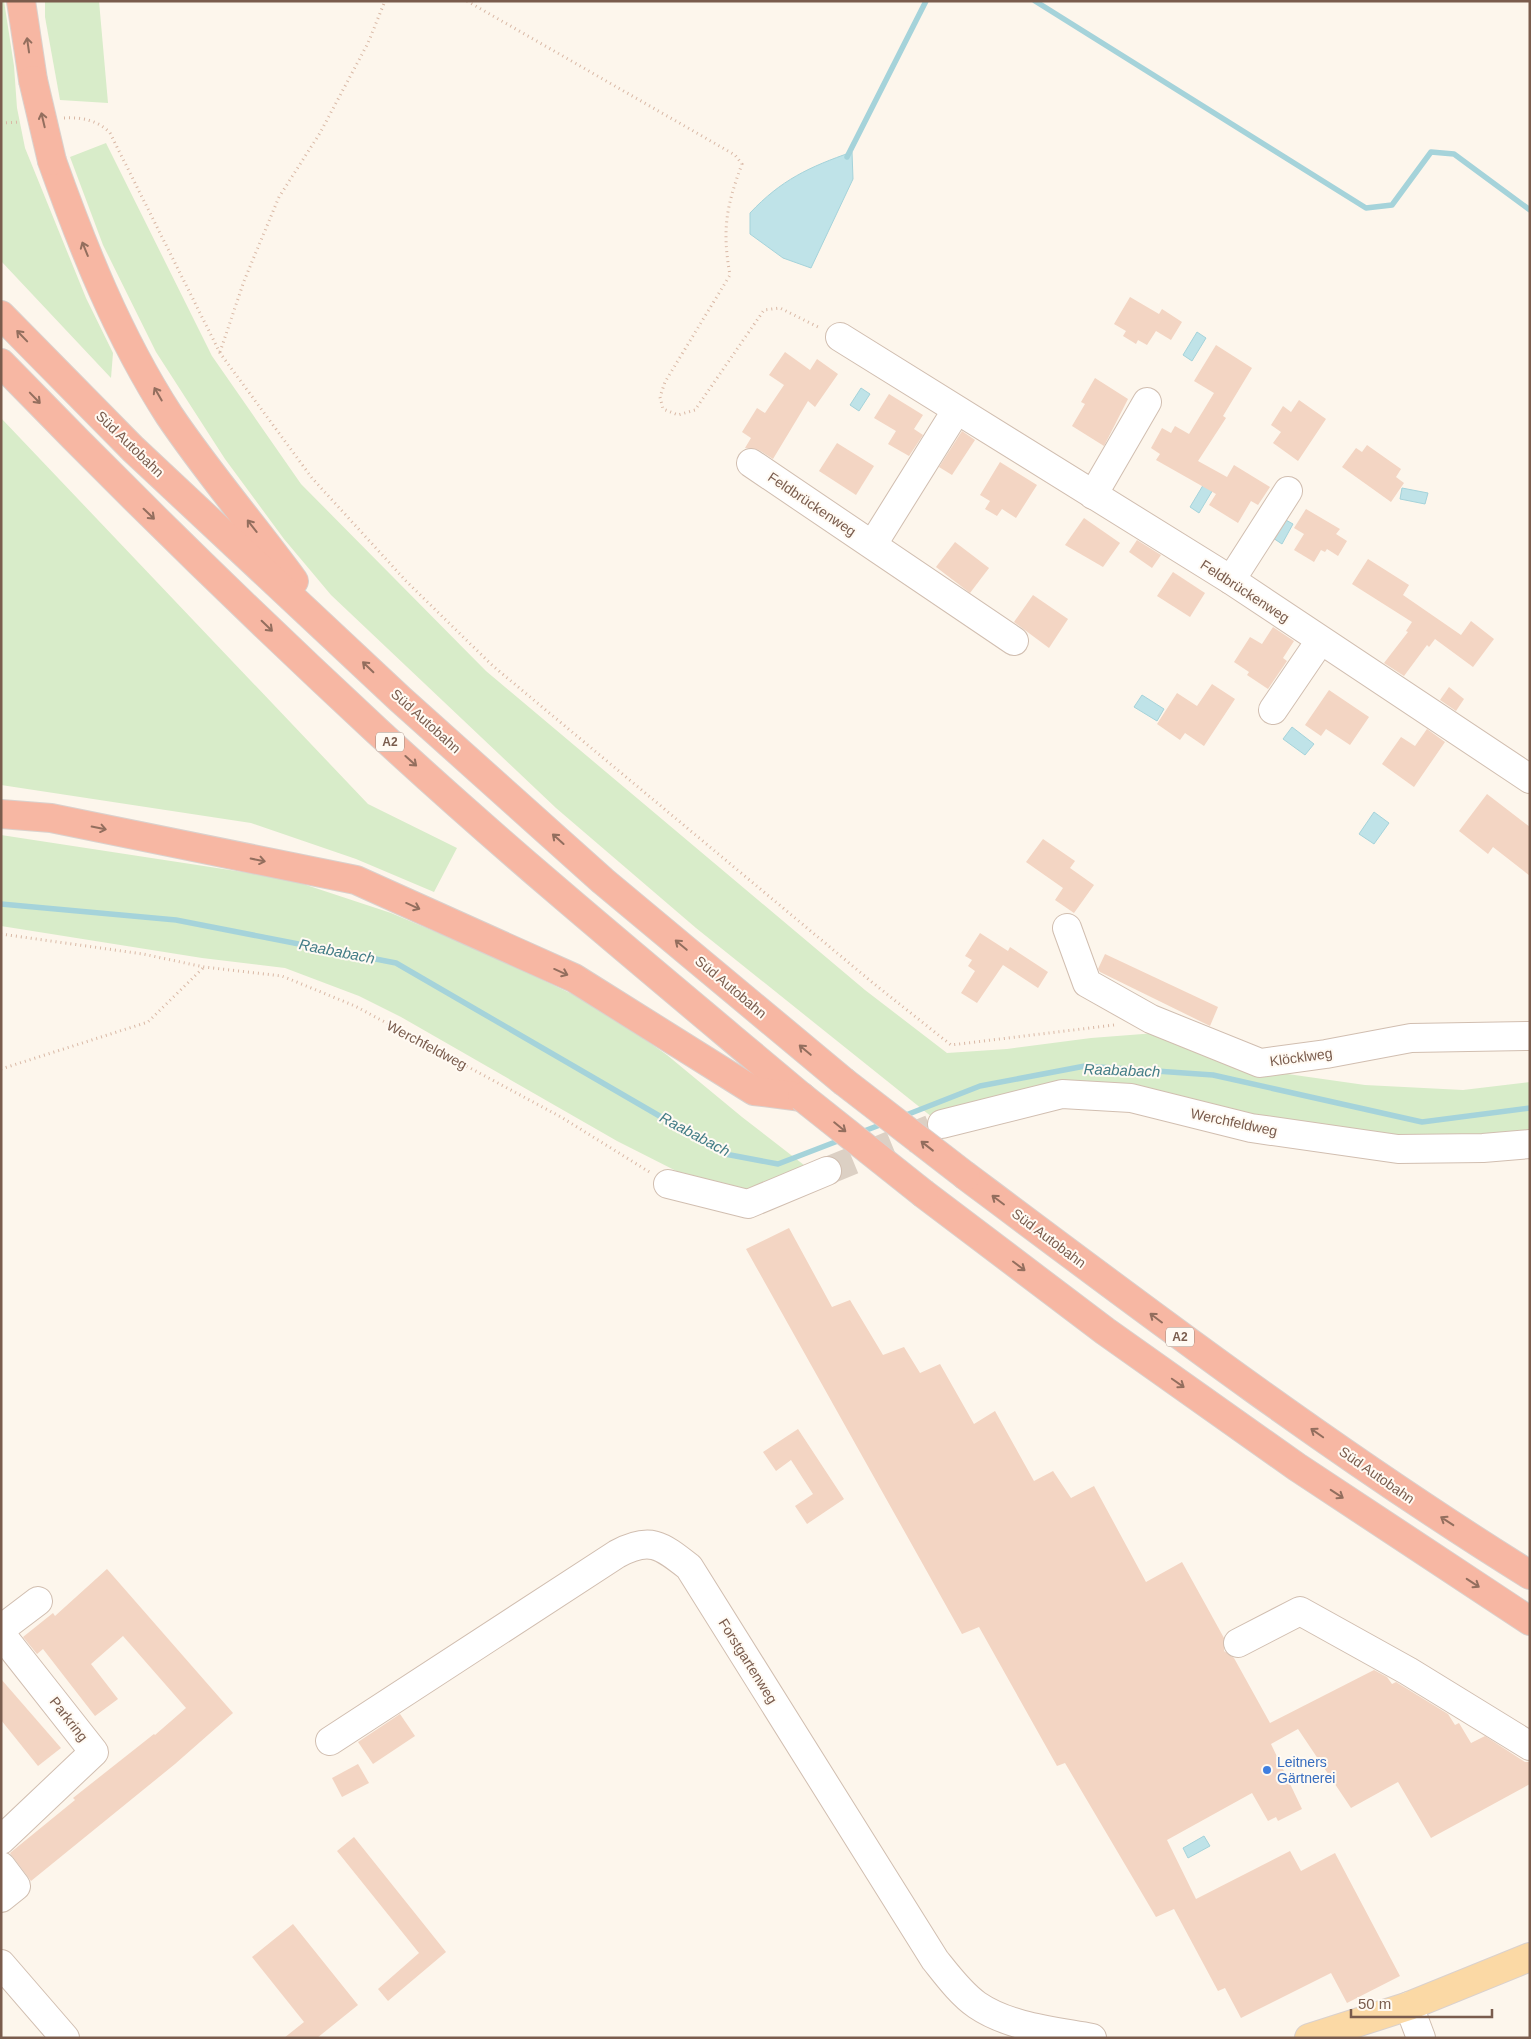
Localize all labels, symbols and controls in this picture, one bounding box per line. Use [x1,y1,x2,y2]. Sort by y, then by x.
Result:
one-way arrow [23,38,33,54]
one-way arrow [38,113,47,129]
one-way arrow [79,242,89,257]
one-way arrow [16,330,28,342]
one-way arrow [152,388,162,402]
one-way arrow [29,392,41,405]
street label: Süd Autobahn [93,408,167,480]
street label: Feldbrückenweg [765,469,859,539]
one-way arrow [143,508,156,520]
one-way arrow [247,520,258,533]
street label: Feldbrückenweg [1198,556,1292,626]
one-way arrow [261,620,273,632]
one-way arrow [361,661,374,673]
street label: Süd Autobahn [388,686,464,756]
road number: A2 [376,732,404,752]
one-way arrow [405,755,418,767]
one-way arrow [90,824,106,833]
one-way arrow [551,834,564,845]
one-way arrow [250,856,266,865]
one-way arrow [405,901,420,911]
water label: Raababach [298,935,376,967]
one-way arrow [675,940,688,951]
street label: Süd Autobahn [692,953,770,1021]
one-way arrow [554,967,569,977]
street label: Werchfeldweg [384,1017,470,1073]
one-way arrow [799,1044,812,1055]
street label: Klöcklweg [1269,1045,1333,1069]
water label: Raababach [1083,1060,1161,1080]
street label: Werchfeldweg [1189,1105,1279,1139]
water label: Raababach [657,1108,733,1160]
one-way arrow [833,1121,846,1132]
one-way arrow [920,1141,934,1151]
one-way arrow [991,1195,1005,1205]
street label: Süd Autobahn [1009,1205,1089,1271]
one-way arrow [1012,1261,1026,1271]
one-way arrow [1150,1313,1163,1324]
road number: A2 [1166,1328,1194,1346]
one-way arrow [1171,1378,1185,1388]
one-way arrow [1310,1428,1324,1438]
street label: Süd Autobahn [1336,1443,1418,1507]
one-way arrow [1330,1489,1344,1499]
one-way arrow [1440,1516,1454,1526]
one-way arrow [1466,1578,1480,1589]
street label: Forstgartenweg [715,1616,781,1706]
street label: Parkring [47,1694,91,1744]
place label: Leitners Gärtnerei [1277,1754,1335,1786]
marker: Leitners Gärtnerei [1261,1764,1273,1776]
scale bar [1351,1986,1492,2018]
text: 50 m [1358,1995,1391,2012]

